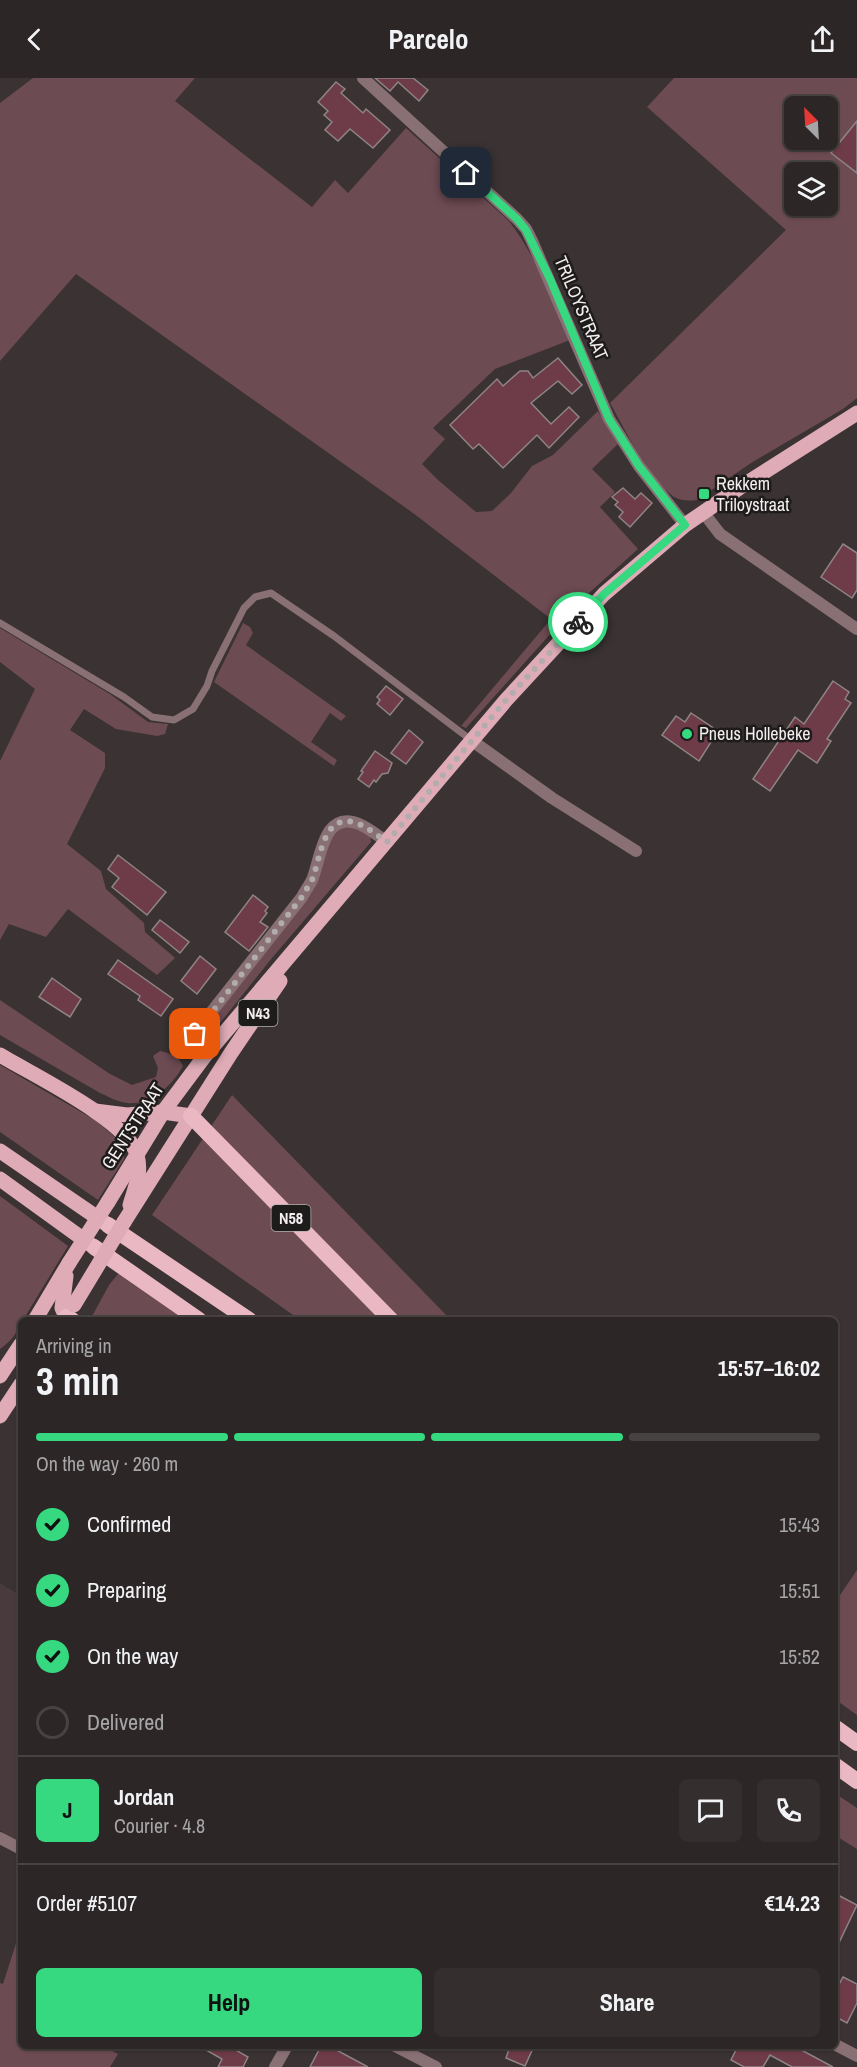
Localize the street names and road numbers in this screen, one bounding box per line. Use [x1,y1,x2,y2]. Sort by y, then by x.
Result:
street label: TRILOYSTRAAT [548,252,615,364]
road number: N43 [238,1000,278,1026]
street label: GENTSTRAAT [95,1078,170,1174]
road number: N58 [272,1205,310,1231]

